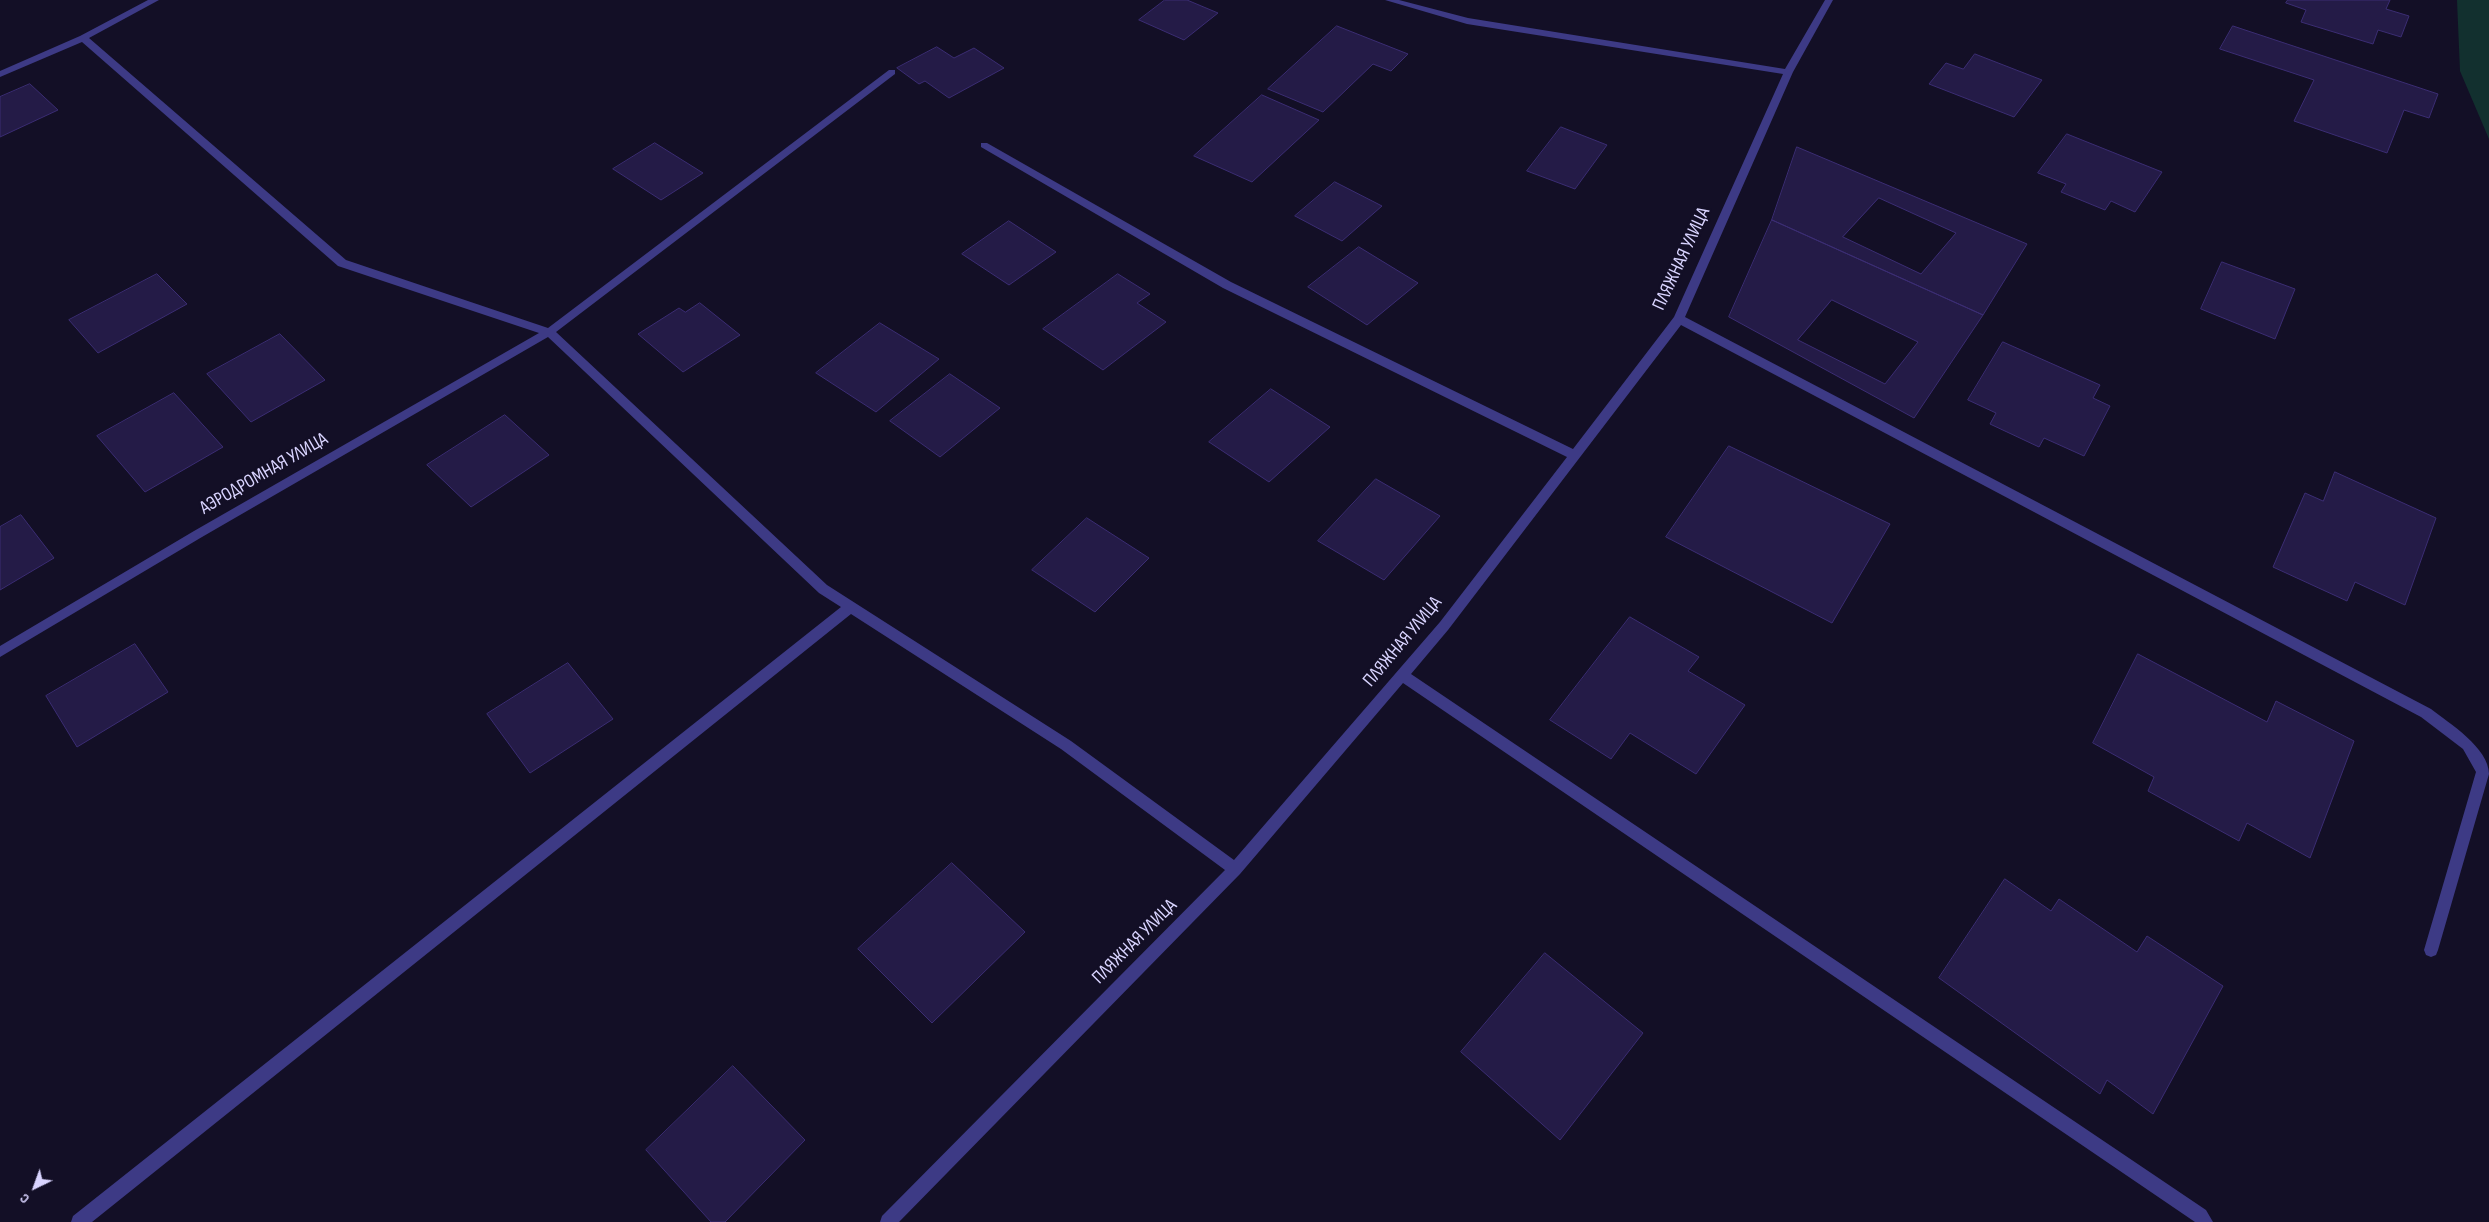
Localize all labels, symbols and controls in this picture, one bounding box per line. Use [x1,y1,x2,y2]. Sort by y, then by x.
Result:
street label: ПЛЯЖНАЯ УЛИЦА [1648,204,1716,314]
street label: АЭРОДРОМНАЯ УЛИЦА [196,428,332,520]
street label: ПЛЯЖНАЯ УЛИЦА [1359,592,1447,692]
street label: ПЛЯЖНАЯ УЛИЦА [1088,895,1182,989]
north arrow [10,1162,60,1212]
text: С [16,1190,33,1207]

